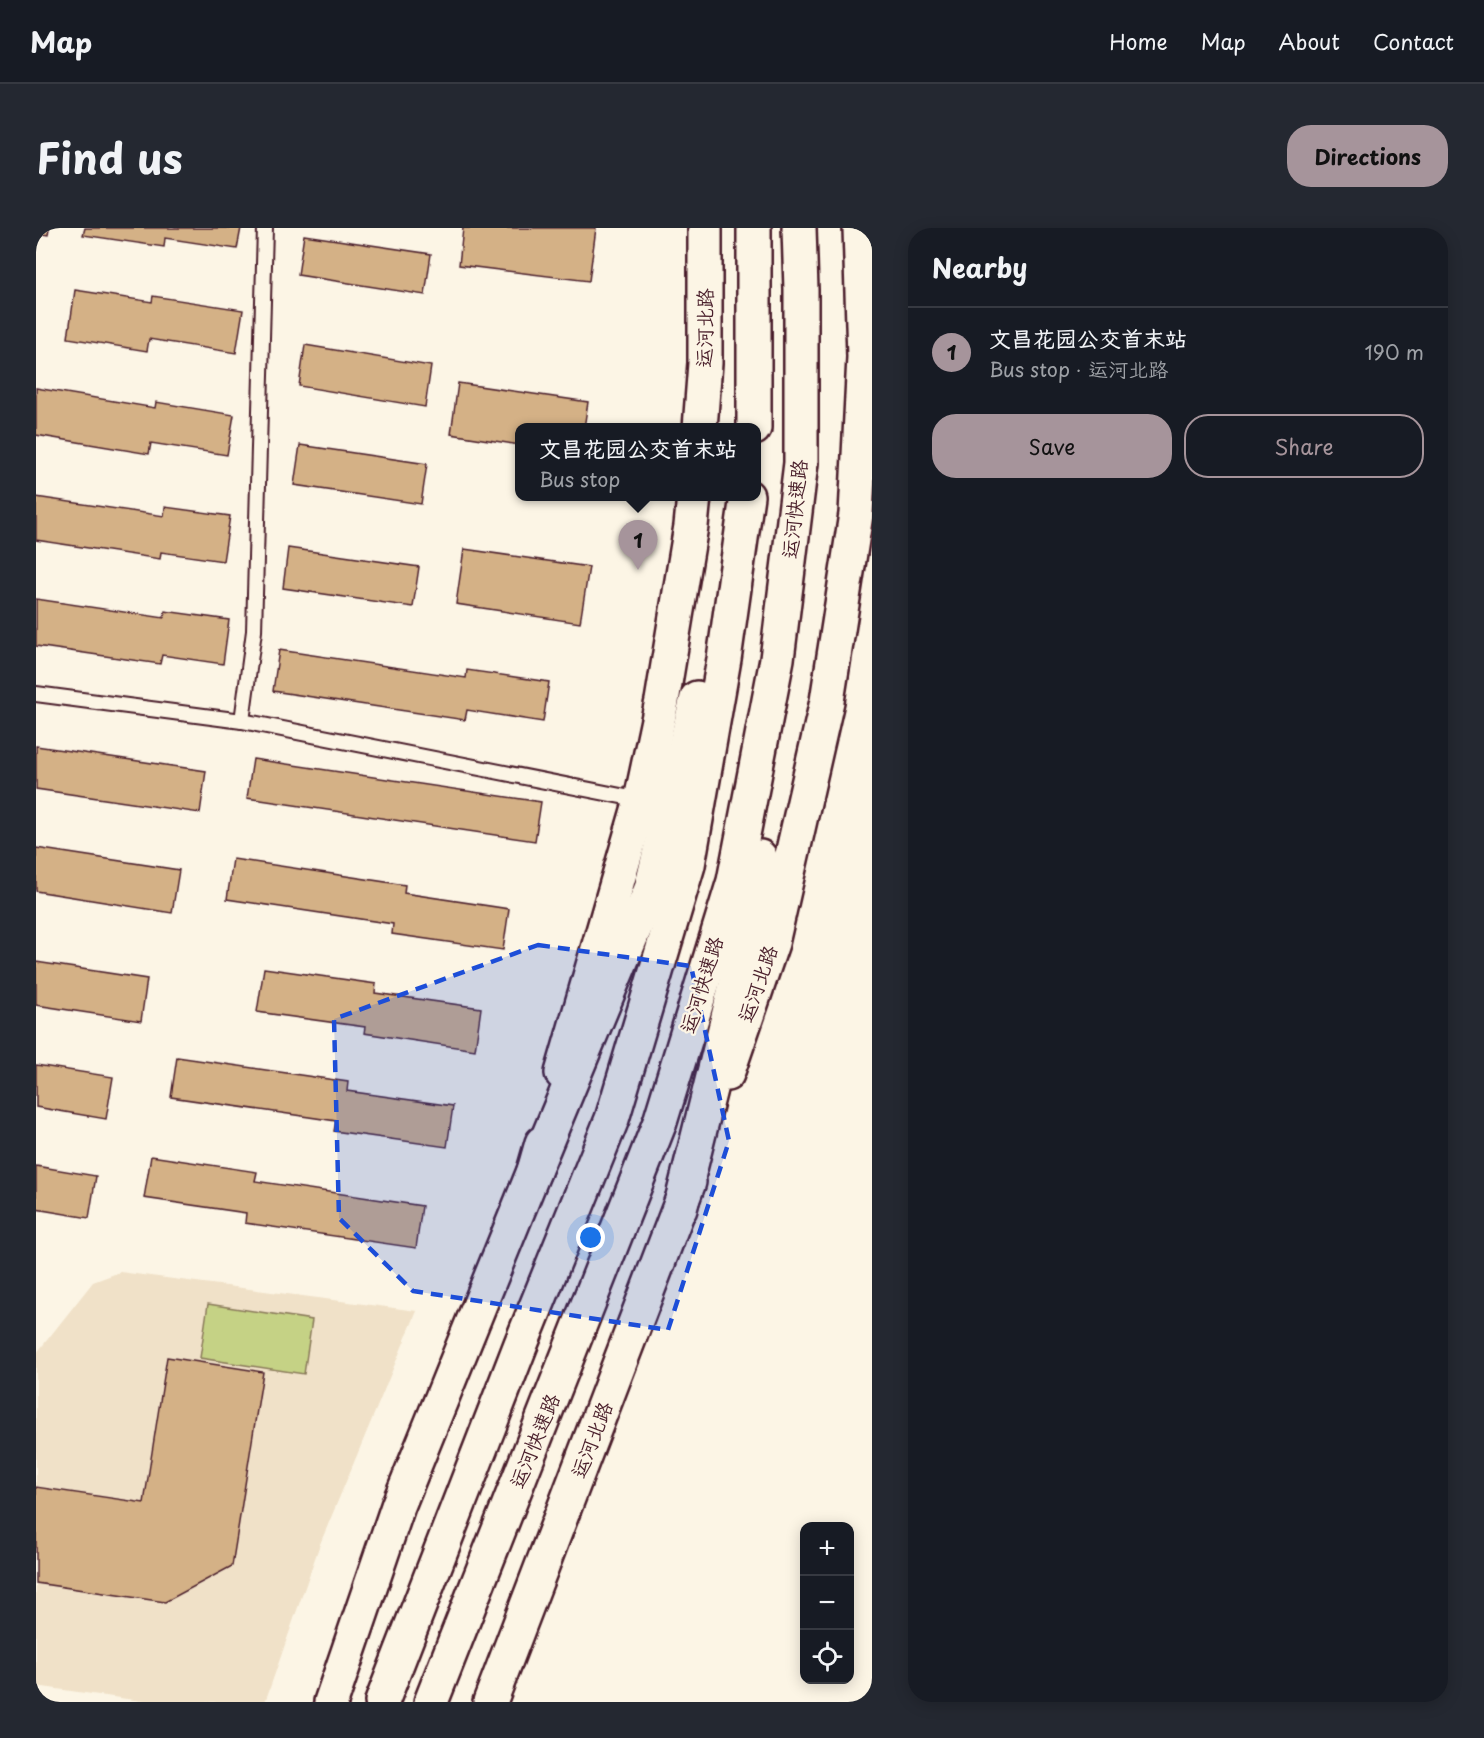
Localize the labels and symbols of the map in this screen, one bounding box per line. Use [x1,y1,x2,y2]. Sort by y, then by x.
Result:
street label: 运河北路 [688,287,720,368]
street label: 运河快速路 [774,457,814,560]
pin: 1 [618,520,658,570]
street label: 运河快速路 [672,932,730,1037]
street label: 运河北路 [730,940,785,1026]
your location [576,1223,605,1252]
street label: 运河快速路 [501,1388,567,1493]
street label: 运河北路 [563,1396,620,1482]

